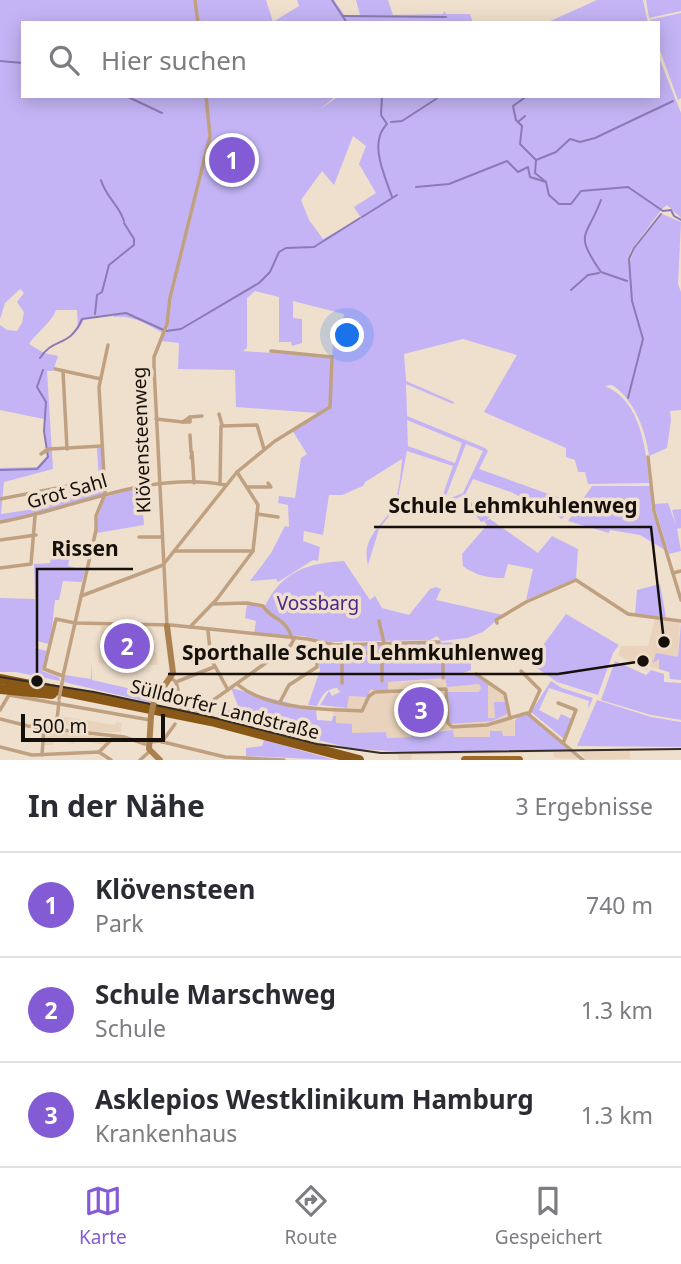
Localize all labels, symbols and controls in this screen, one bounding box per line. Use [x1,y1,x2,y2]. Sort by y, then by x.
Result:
search box [21,21,660,98]
icon: search [45,41,83,79]
text: Hier suchen [101,42,247,78]
pin: 1 [209,134,255,186]
your location [330,318,364,352]
street label: Klövensteenweg [125,366,157,514]
street label: Grot Sahl [24,467,110,515]
callout: Schule Lehmkuhlenweg [374,485,651,527]
text: Schule Lehmkuhlenweg [389,491,637,519]
callout: Rissen [37,527,133,569]
text: Rissen [51,534,119,562]
park label: Vossbarg [277,590,359,616]
pin: 2 [104,620,150,672]
callout: Sporthalle Schule Lehmkuhlenweg [168,632,558,674]
text: Sporthalle Schule Lehmkuhlenweg [182,638,544,666]
street label: Sülldorfer Landstraße [128,673,322,745]
pin: 3 [398,684,444,736]
scale bar [21,711,164,743]
text: 500 m [32,713,87,739]
text: In der Nähe [28,785,205,826]
text: 3 Ergebnisse [515,790,653,822]
text: Klövensteen [95,871,255,907]
text: 1 [44,889,58,921]
text: 740 m [586,889,653,921]
text: Park [95,907,144,939]
text: Schule Marschweg [95,976,336,1012]
text: 2 [44,994,58,1026]
text: 1.3 km [581,994,653,1026]
text: Schule [95,1012,166,1044]
text: Asklepios Westklinikum Hamburg [95,1081,534,1117]
text: 3 [44,1099,58,1131]
text: 1.3 km [581,1099,653,1131]
text: Krankenhaus [95,1117,237,1149]
tab: Karte [79,1182,127,1250]
tab: Route [284,1182,337,1250]
tab: Gespeichert [495,1182,602,1250]

